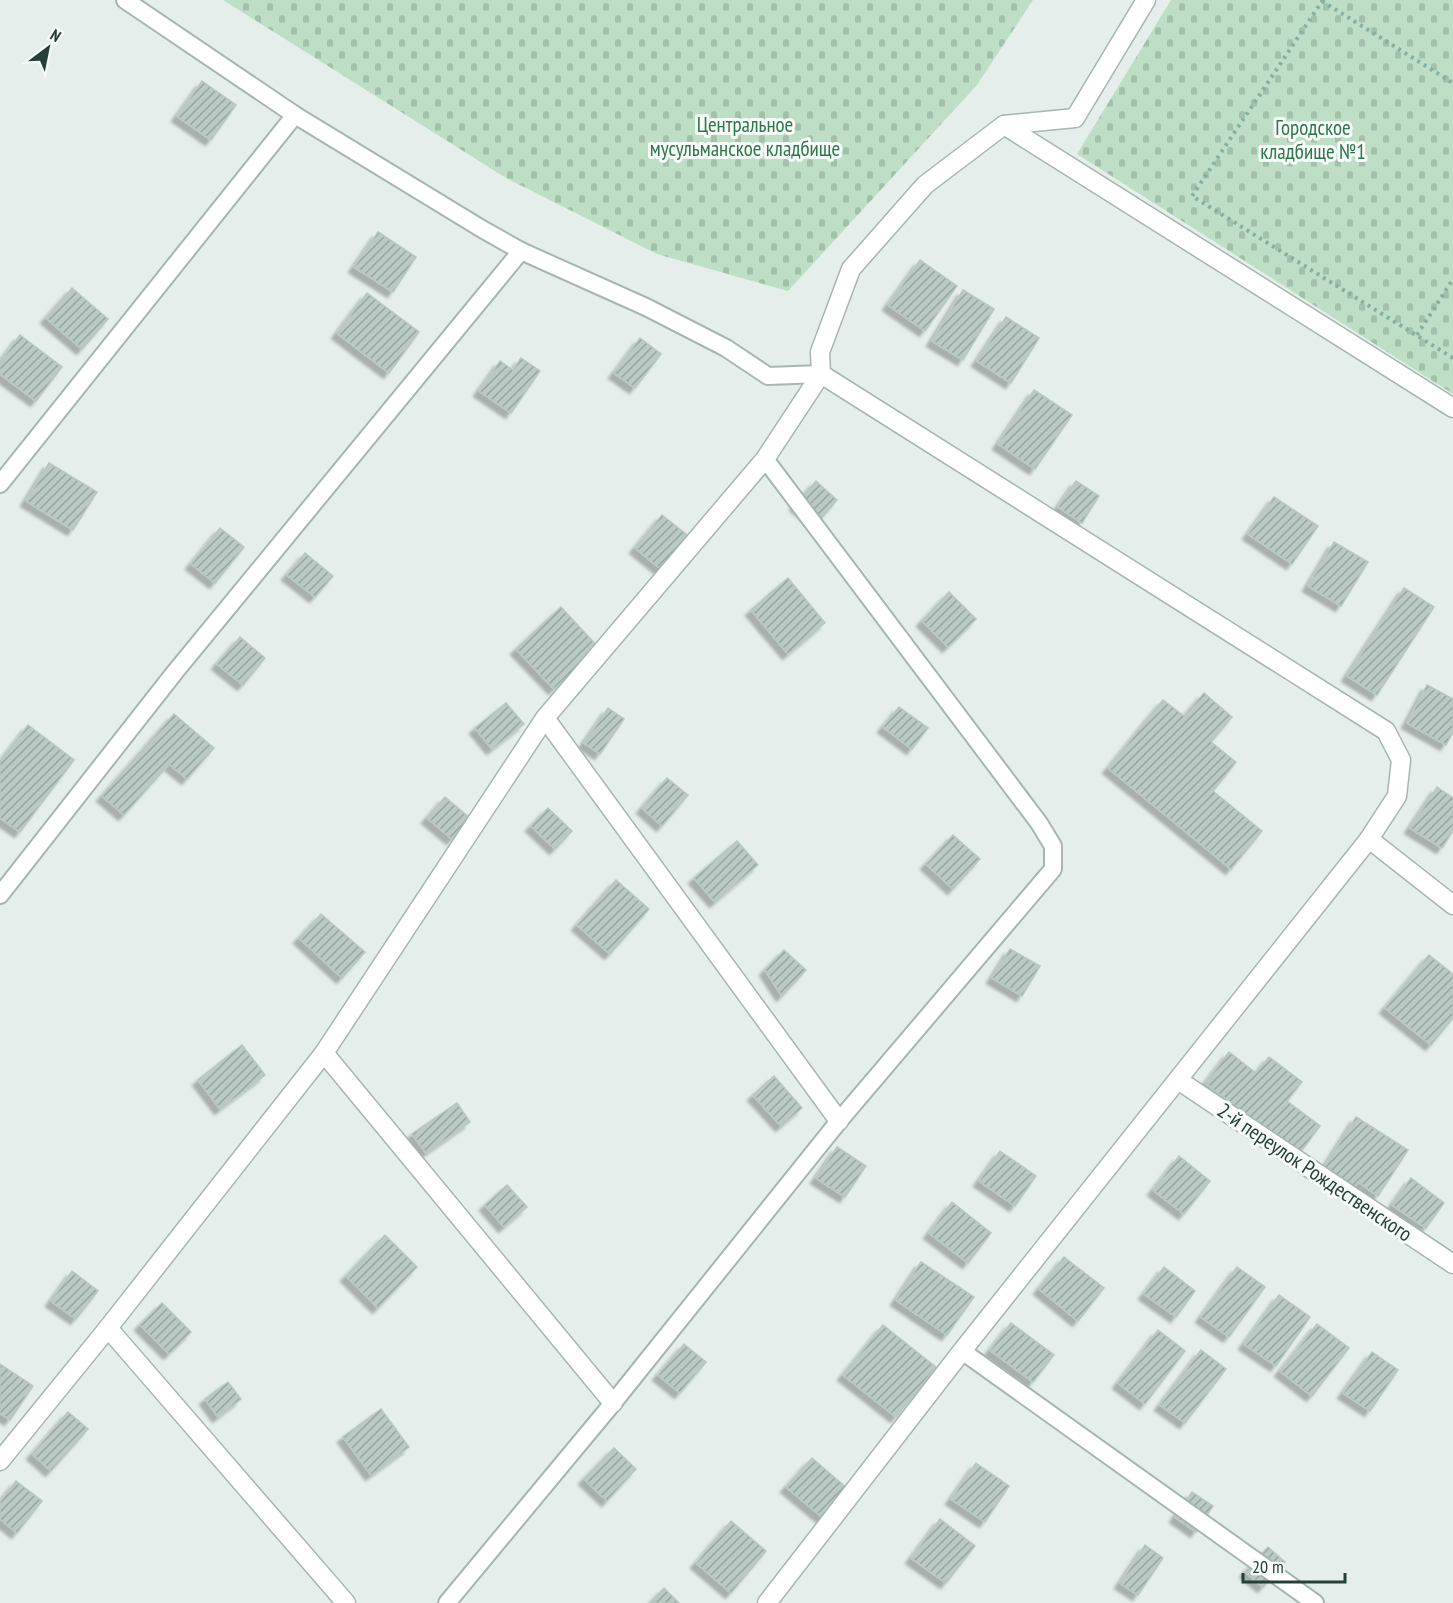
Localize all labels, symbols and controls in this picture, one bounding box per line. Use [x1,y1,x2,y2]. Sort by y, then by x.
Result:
north arrow [18,18,78,78]
text: N [47,25,65,46]
park label: Центральное мусульманское кладбище [650,111,840,162]
park label: Городское кладбище №1 [1260,114,1366,165]
street label: 2-й переулок Рождественского [1212,1097,1418,1247]
scale bar [1243,1546,1345,1584]
text: 20 m [1252,1555,1284,1578]

